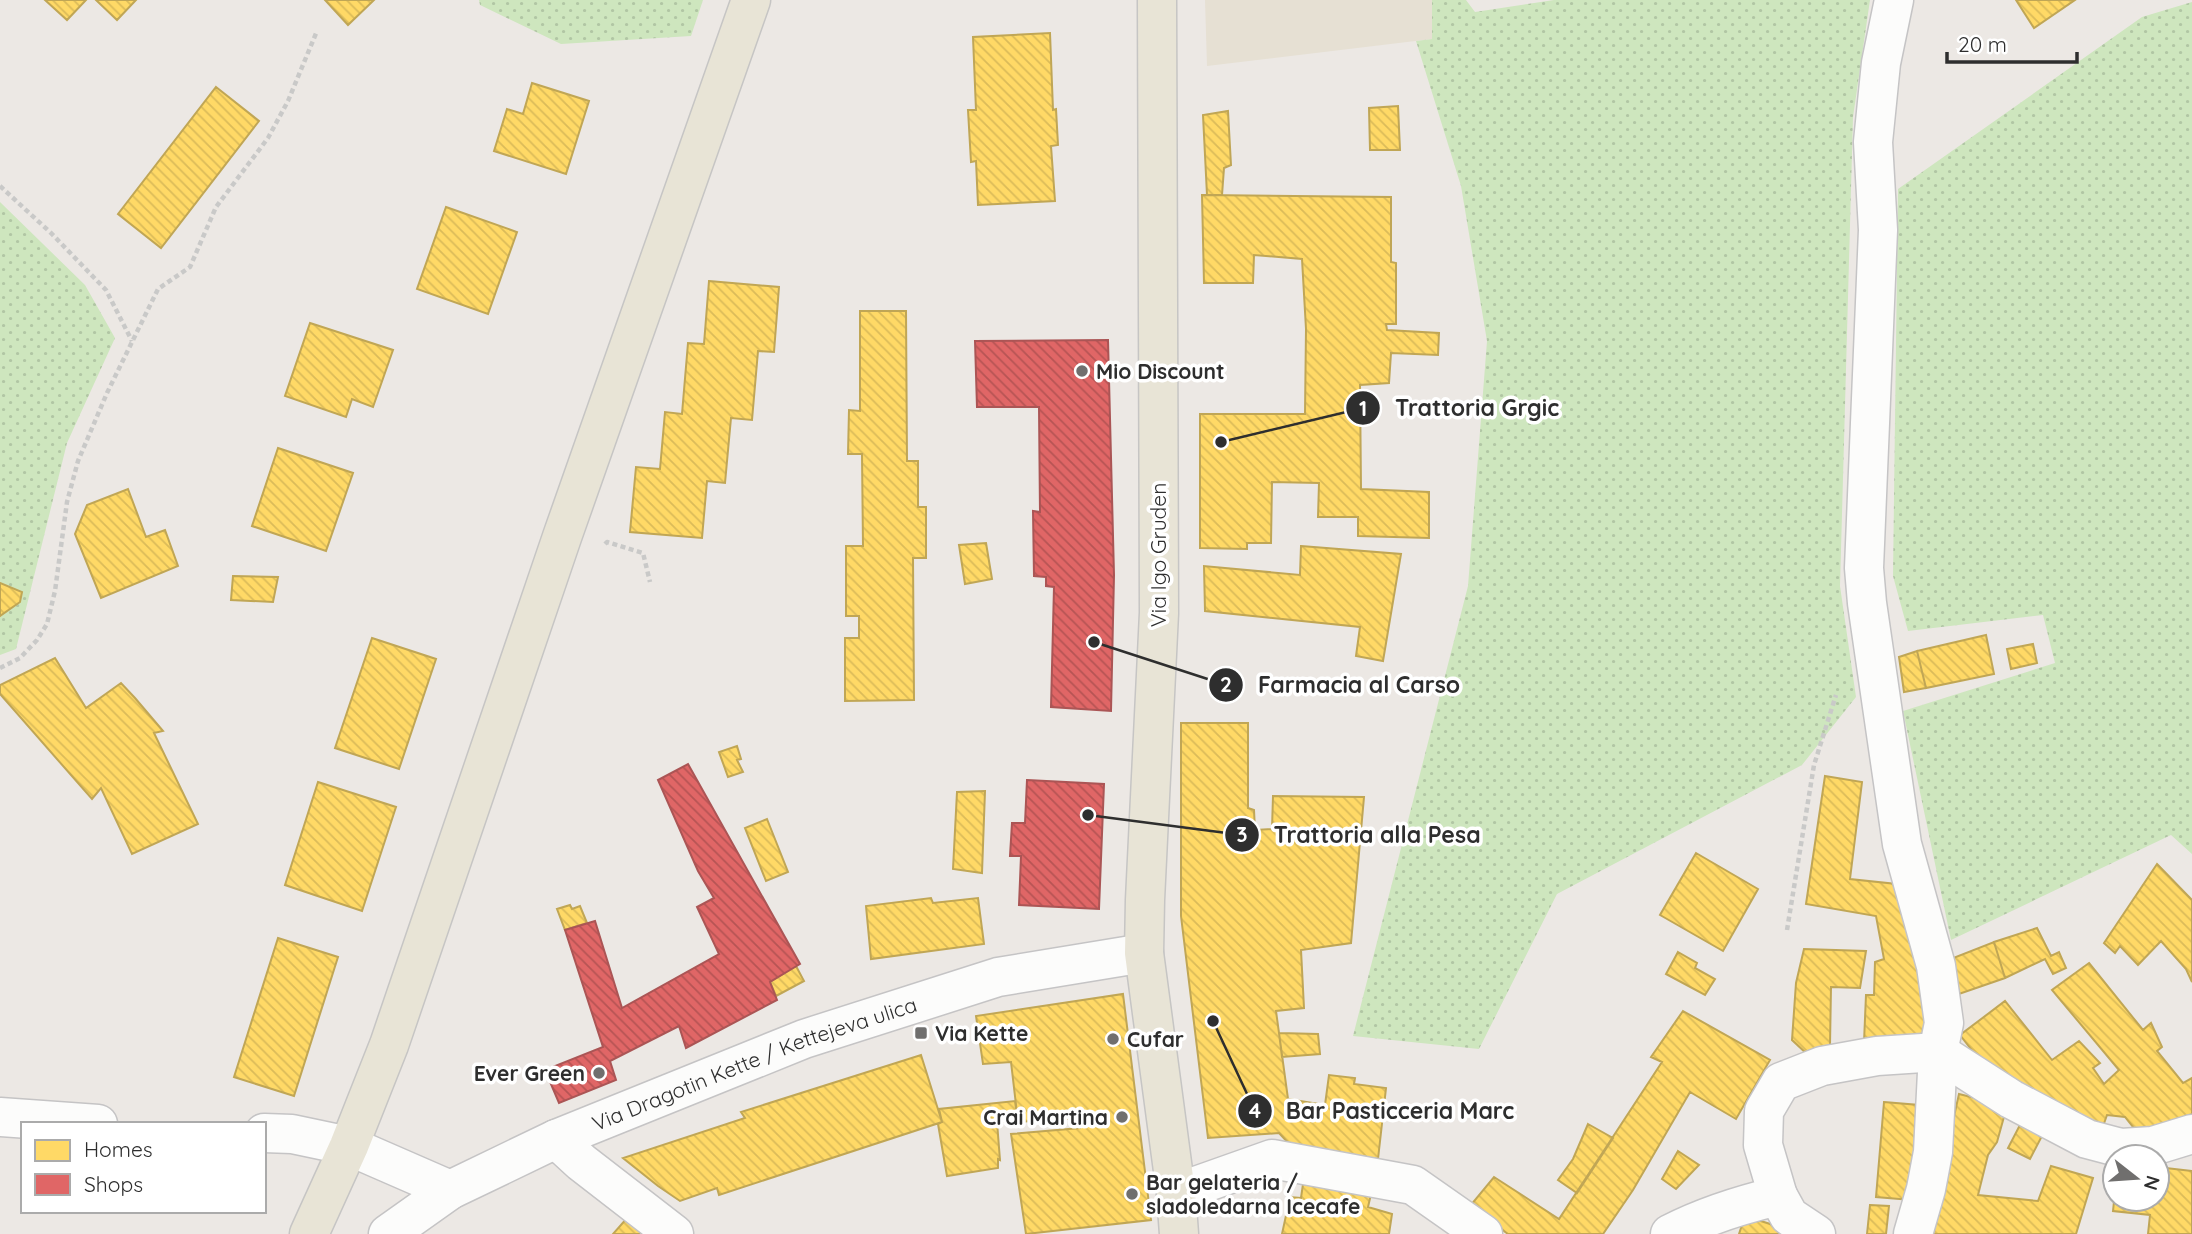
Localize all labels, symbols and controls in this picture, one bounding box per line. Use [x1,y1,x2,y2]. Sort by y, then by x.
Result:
scale bar [1947,21,2076,65]
text: 20 m [1958,31,2007,57]
place label: Mio Discount [1096,358,1225,384]
marker: Mio Discount [1074,363,1090,379]
callout: Trattoria Grgic [1346,386,1573,430]
text: Trattoria Grgic [1395,393,1559,422]
text: 1 [1359,395,1367,421]
street label: Via Igo Gruden [1145,483,1171,627]
callout: Farmacia al Carso [1209,663,1474,707]
text: Farmacia al Carso [1258,670,1460,699]
text: 2 [1220,671,1232,697]
callout: Trattoria alla Pesa [1224,813,1494,857]
text: Trattoria alla Pesa [1273,820,1481,849]
text: 3 [1236,821,1248,847]
street label: Via Dragotin Kette / Kettejeva ulica [588,991,920,1136]
place label: Via Kette [935,1020,1028,1046]
marker: Via Kette [913,1025,929,1041]
place label: Cufar [1127,1026,1184,1052]
marker: Cufar [1105,1031,1121,1047]
place label: Ever Green [474,1060,585,1086]
marker: Ever Green [591,1065,607,1081]
callout: Bar Pasticceria Marc [1237,1089,1529,1133]
text: Bar Pasticceria Marc [1286,1096,1514,1125]
text: 4 [1249,1097,1261,1123]
place label: Crai Martina [983,1104,1108,1130]
marker: Crai Martina [1114,1109,1130,1125]
legend [21,1122,266,1213]
text: Homes [84,1136,153,1162]
north arrow [2101,1143,2171,1213]
place label: Bar gelateria / sladoledarna Icecafe [1146,1169,1360,1219]
text: Shops [84,1171,143,1197]
text: N [2139,1173,2166,1193]
marker: Bar gelateria / sladoledarna Icecafe [1124,1186,1140,1202]

